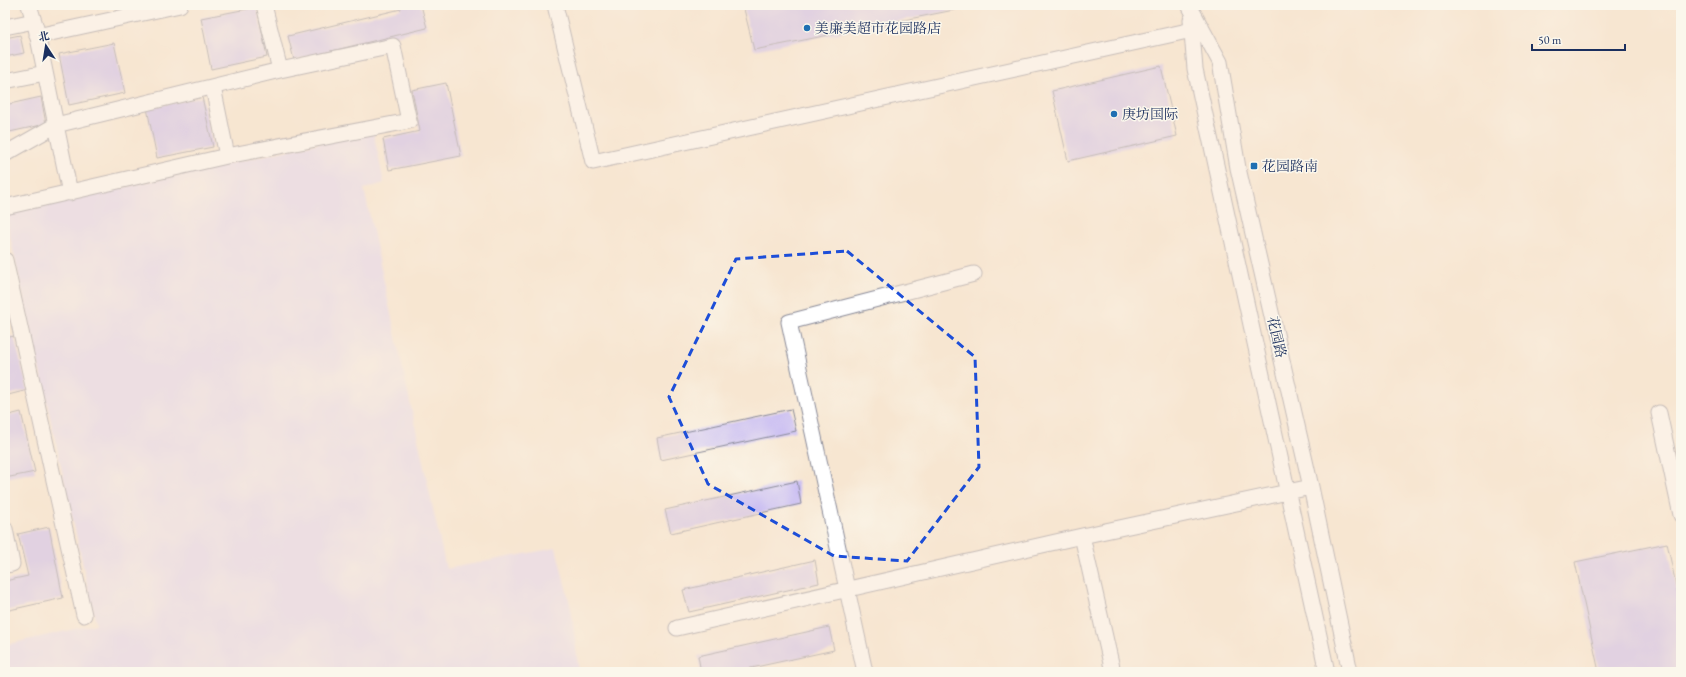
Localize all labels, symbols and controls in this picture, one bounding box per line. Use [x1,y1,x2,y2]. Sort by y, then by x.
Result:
place label: 美廉美超市花园路店 [815,19,941,37]
marker: 美廉美超市花园路店 [802,23,812,33]
north arrow [26,26,66,66]
scale bar [1532,26,1625,52]
text: 北 [37,28,51,44]
text: 50 m [1538,32,1562,48]
place label: 庚坊国际 [1122,105,1178,123]
marker: 庚坊国际 [1109,109,1119,119]
place label: 花园路南 [1262,157,1318,175]
marker: 花园路南 [1249,161,1259,171]
street label: 花园路 [1264,315,1290,359]

